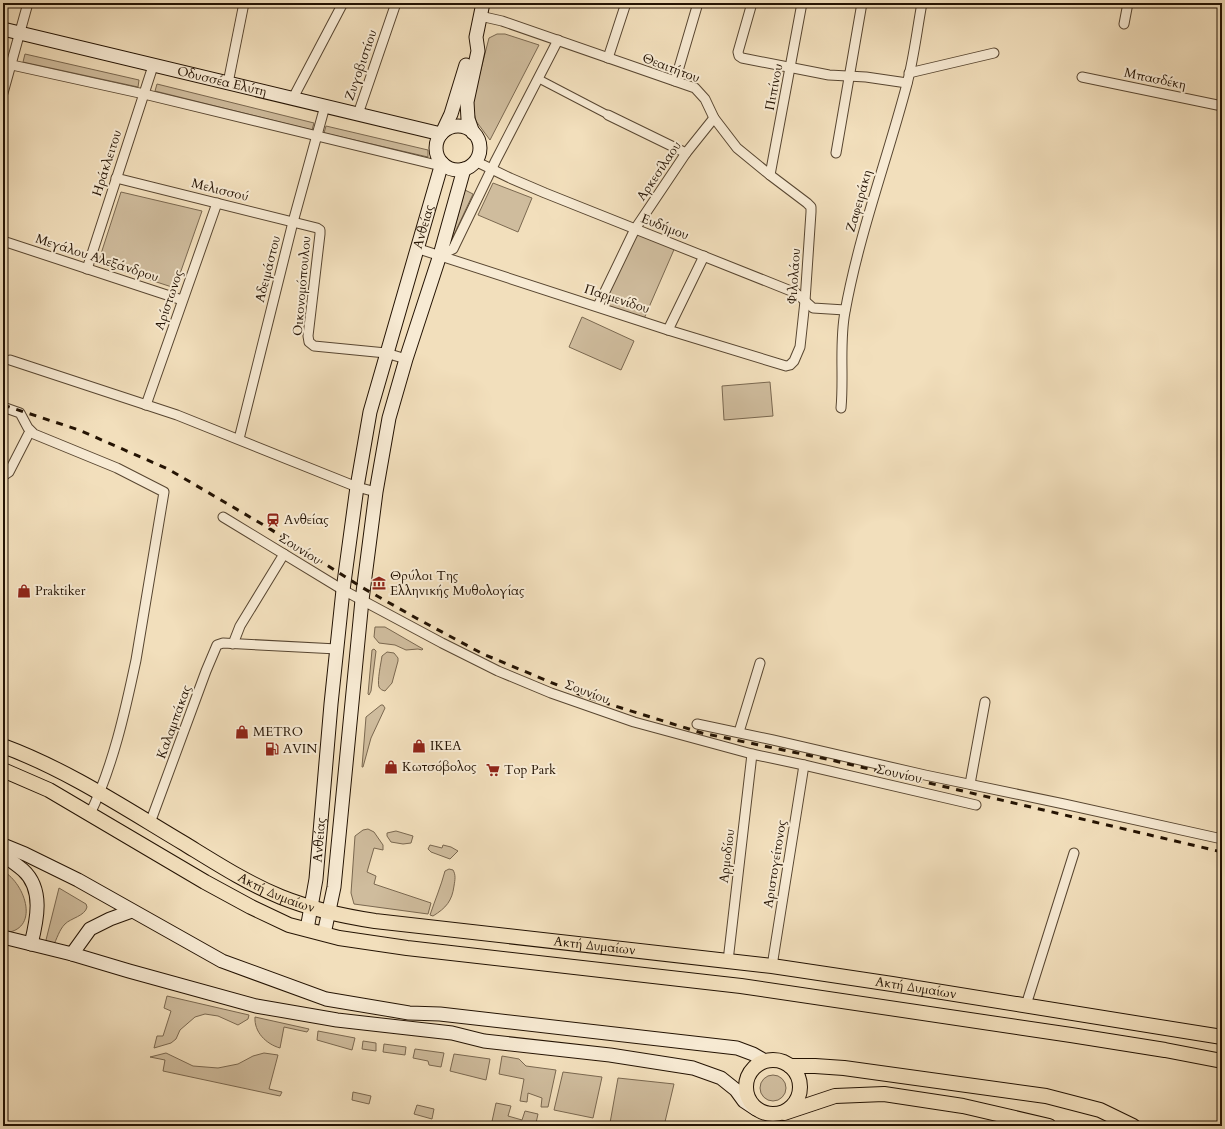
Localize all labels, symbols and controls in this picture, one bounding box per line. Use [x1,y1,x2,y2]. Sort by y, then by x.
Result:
street label: Ζυγοβιστίου [340,27,382,103]
street label: Θεαιτήτου [640,49,703,87]
street label: Οδυσσέα Ελύτη [175,62,269,101]
street label: Πιπίνου [761,62,787,112]
street label: Μπασδέκη [1122,64,1188,94]
street label: Ηράκλειτου [88,127,126,198]
street label: Αρκεσίλαου [632,137,686,204]
street label: Ζαφειράκη [842,168,876,234]
street label: Μελισσού [190,174,251,206]
street label: Ανθείας [409,202,439,251]
street label: Ευδήμου [638,210,692,244]
street label: Μεγάλου Αλεξάνδρου [33,230,161,286]
street label: Αδειμάστου [251,234,285,304]
street label: Οικονομόπουλου [289,235,315,337]
street label: Φιλολάου [783,247,805,305]
street label: Αρίστωνος [150,267,188,332]
street label: Παρμενίδου [582,280,652,318]
place label: Ανθείας [284,511,329,529]
station icon: Ανθείας [265,512,281,528]
street label: Σουνίου [275,529,325,569]
place label: Θρύλοι Της Ελληνικής Μυθολογίας [390,567,525,600]
museum icon: Θρύλοι Της Ελληνικής Μυθολογίας [371,575,387,591]
place label: Praktiker [35,582,86,600]
shop icon: Praktiker [16,583,32,599]
street label: Σουνίου [562,676,612,708]
street label: Καλαμπάκας [152,682,196,761]
place label: METRO [253,723,303,741]
shop icon: METRO [234,724,250,740]
place label: IKEA [430,737,462,755]
shop icon: IKEA [411,738,427,754]
place label: AVIN [283,740,317,758]
fuel station icon: AVIN [264,741,280,757]
place label: Κωτσόβολος [402,758,477,776]
shop icon: Κωτσόβολος [383,759,399,775]
street label: Σουνίου [874,760,924,788]
place label: Top Park [504,761,556,779]
supermarket icon: Top Park [485,762,501,778]
street label: Ανθείας [308,816,330,863]
street label: Αριστογείτονος [759,818,791,909]
street label: Αρμοδίου [715,828,739,884]
street label: Ακτή Δυμαίων [235,869,317,917]
street label: Ακτή Δυμαίων [553,932,636,959]
street label: Ακτή Δυμαίων [874,973,958,1003]

